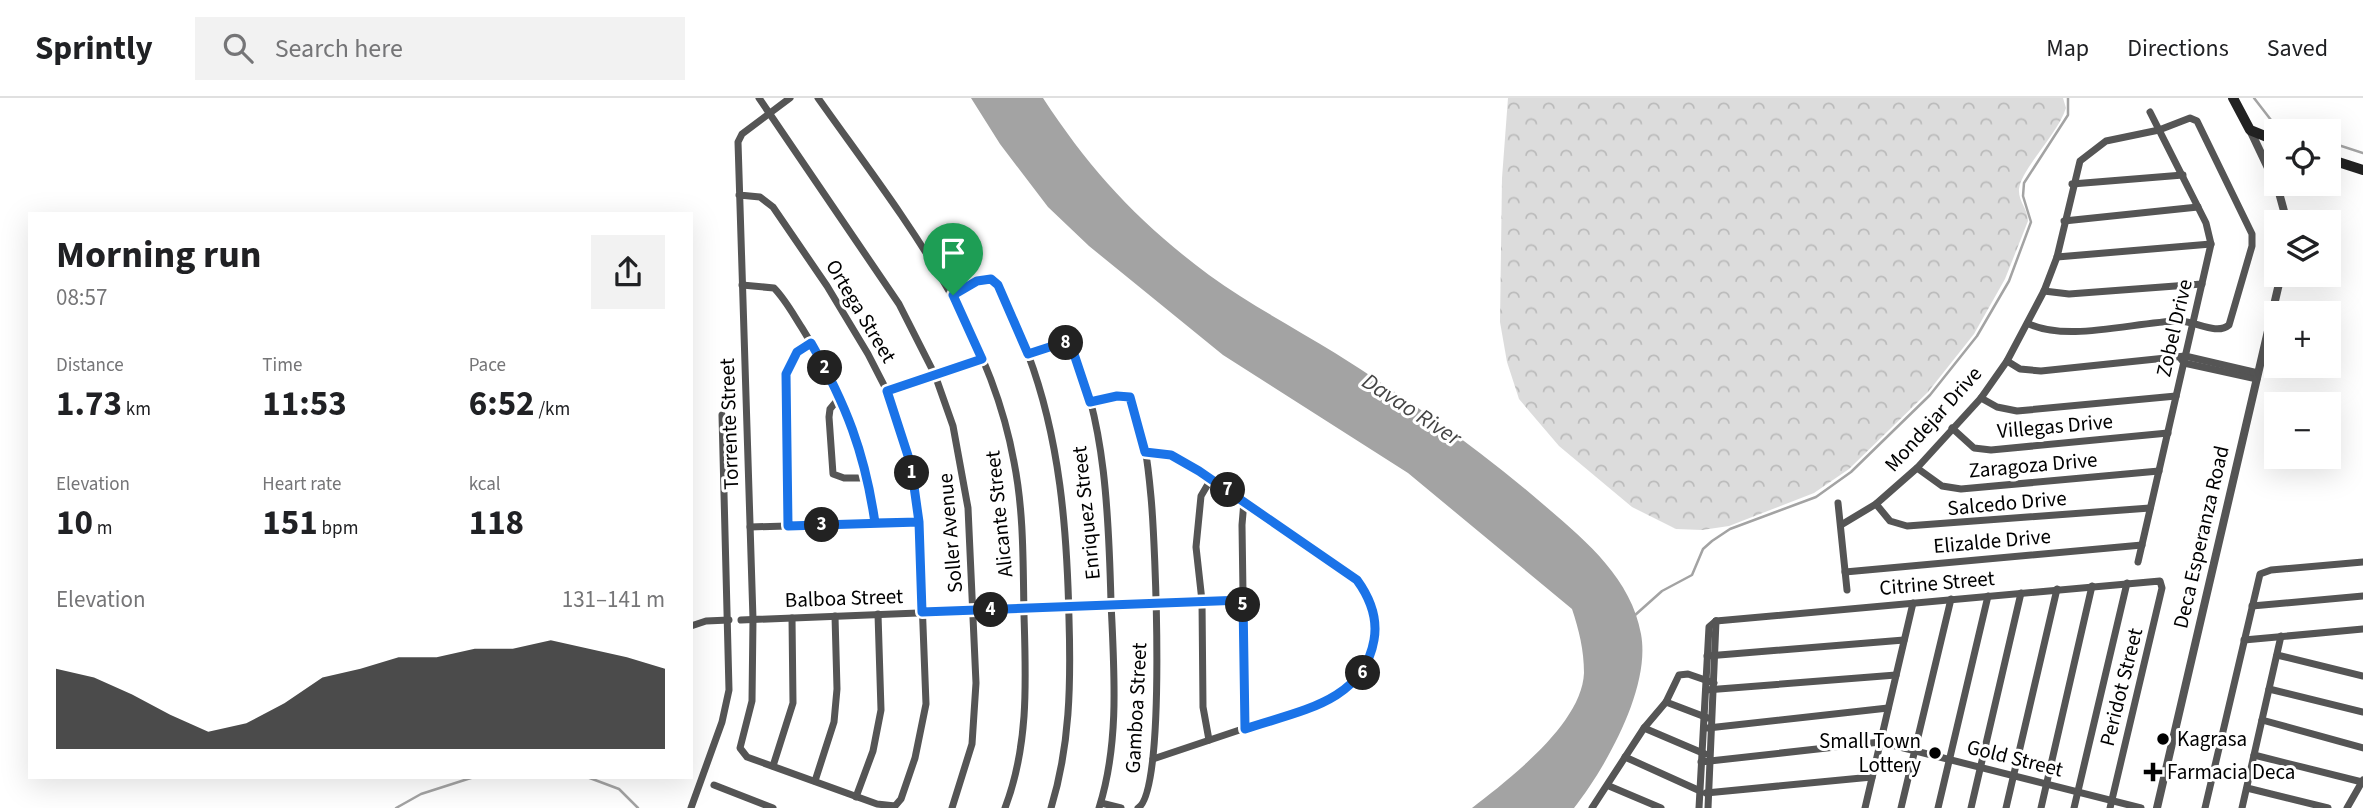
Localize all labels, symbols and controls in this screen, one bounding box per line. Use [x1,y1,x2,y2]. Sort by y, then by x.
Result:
search box [195,17,685,80]
text: Sprintly [35,25,153,72]
icon: search [219,29,257,67]
text: Search here [275,30,403,67]
text: Map [2046,31,2089,66]
text: Directions [2127,31,2229,66]
text: Saved [2267,31,2328,66]
map controls [2264,119,2341,469]
button: locate [2264,119,2341,196]
button: layers [2264,210,2341,287]
pin [923,223,983,295]
text: Morning run [56,228,261,282]
icon: arrive [934,234,972,272]
button: share [591,235,665,309]
street label: Ortega Street [818,254,904,368]
street label: Zobel Drive [2148,276,2200,380]
text: 08:57 [56,281,107,314]
button: + [2264,301,2341,378]
pin: 8 [1048,326,1084,360]
text: 8 [1060,329,1071,356]
pin: 2 [808,350,842,386]
text: Distance [56,352,124,379]
text: Time [262,352,302,379]
text: Pace [469,352,506,379]
text: 2 [819,354,830,381]
street label: Torrente Street [712,358,746,490]
street label: Mondejar Drive [1877,360,1989,478]
water label: Davao River [1356,365,1469,454]
text: 1.73 [56,379,122,429]
text: 11:53 [262,379,347,429]
text: 6:52 [469,379,535,429]
button: − [2264,392,2341,469]
text: km [122,396,151,423]
text: /km [535,396,570,423]
street label: Villegas Drive [1996,406,2114,446]
street label: Deca Esperanza Road [2165,443,2237,631]
street label: Zaragoza Drive [1967,444,2099,486]
street label: Enriquez Street [1064,445,1108,581]
street label: Alicante Street [977,449,1021,579]
pin: 1 [894,456,930,490]
text: 1 [906,459,917,486]
text: Elevation [56,471,130,498]
text: Heart rate [262,471,341,498]
text: kcal [469,471,501,498]
street label: Soller Avenue [930,472,970,594]
pin: 7 [1210,472,1246,508]
text: 7 [1222,476,1233,503]
street label: Salcedo Drive [1946,483,2068,523]
text: 10 [56,498,93,548]
text: 151 [262,498,318,548]
text: 118 [469,498,524,548]
pin: 3 [804,508,840,542]
text: 3 [816,511,827,538]
text: m [93,515,113,542]
text: bpm [318,515,358,542]
street label: Elizalde Drive [1932,521,2052,561]
street label: Citrine Street [1878,563,1996,603]
street label: Balboa Street [784,581,904,615]
text: Elevation [56,583,146,616]
text: 131–141 m [562,583,665,616]
pin: 5 [1226,588,1260,622]
text: 5 [1237,591,1248,618]
pin: 4 [974,592,1009,628]
text: 4 [985,596,996,623]
street label: Peridot Street [2092,625,2150,749]
street label: Gamboa Street [1118,642,1154,774]
pin: 6 [1346,656,1380,690]
text: 6 [1357,659,1368,686]
place label: Kagrasa [2177,724,2247,754]
place label: Small Town Lottery [1819,726,1921,780]
marker: Kagrasa [2155,731,2171,747]
street label: Gold Street [1964,732,2066,784]
marker: Small Town Lottery [1927,745,1943,761]
place label: Farmacia Deca [2167,757,2295,787]
marker: Farmacia Deca [2145,764,2161,780]

